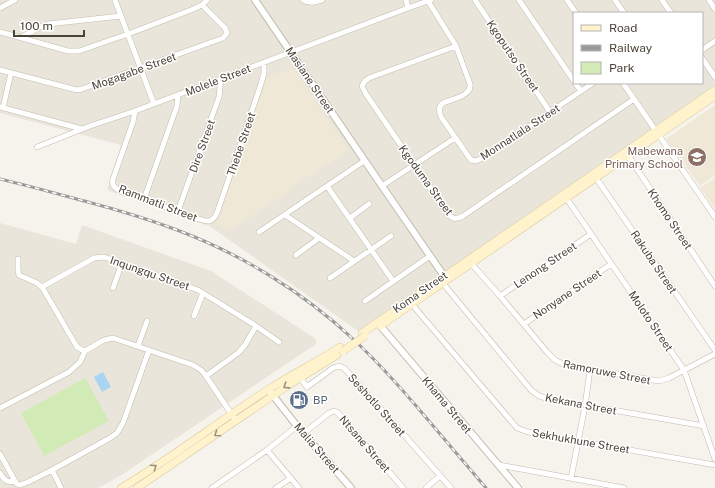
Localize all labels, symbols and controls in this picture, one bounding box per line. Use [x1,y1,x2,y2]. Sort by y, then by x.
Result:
scale bar [14,12,84,38]
legend [573,12,703,84]
street label: Kgoputso Street [485,18,541,94]
text: 100 m [20,19,53,33]
text: Road [609,21,637,35]
text: Railway [609,41,653,55]
street label: Masiane Street [283,45,337,115]
street label: Mogagabe Street [90,50,178,92]
text: Park [609,61,635,75]
street label: Molele Street [184,62,252,98]
street label: Monnatlala Street [478,102,562,162]
street label: Thebe Street [224,111,258,177]
street label: Dire Street [187,118,217,174]
street label: Kgoduma Street [397,143,455,217]
place label: Mabewana Primary School [605,145,683,170]
school or university icon: Mabewana Primary School [686,146,708,168]
street label: Rammatli Street [117,182,199,224]
street label: Khomo Street [645,186,695,252]
street label: Rakuba Street [629,228,679,296]
street label: Lenong Street [511,240,579,290]
street label: Inqungqu Street [109,254,191,292]
street label: Nonyane Street [531,267,603,321]
street label: Koma Street [390,269,450,315]
street label: Moloto Street [626,289,676,353]
street label: Ramoruwe Street [562,358,652,386]
street label: Seshotlo Street [346,371,408,439]
street label: Khama Street [420,374,474,436]
one-way arrow [283,382,290,389]
fuel station icon: BP [288,389,310,411]
street label: Kekana Street [544,391,618,417]
place label: BP [313,394,327,406]
street label: Ntsane Street [337,413,393,475]
street label: Malia Street [292,420,342,476]
street label: Sekhukhune Street [531,427,631,455]
one-way arrow [215,429,222,436]
one-way arrow [150,464,157,472]

